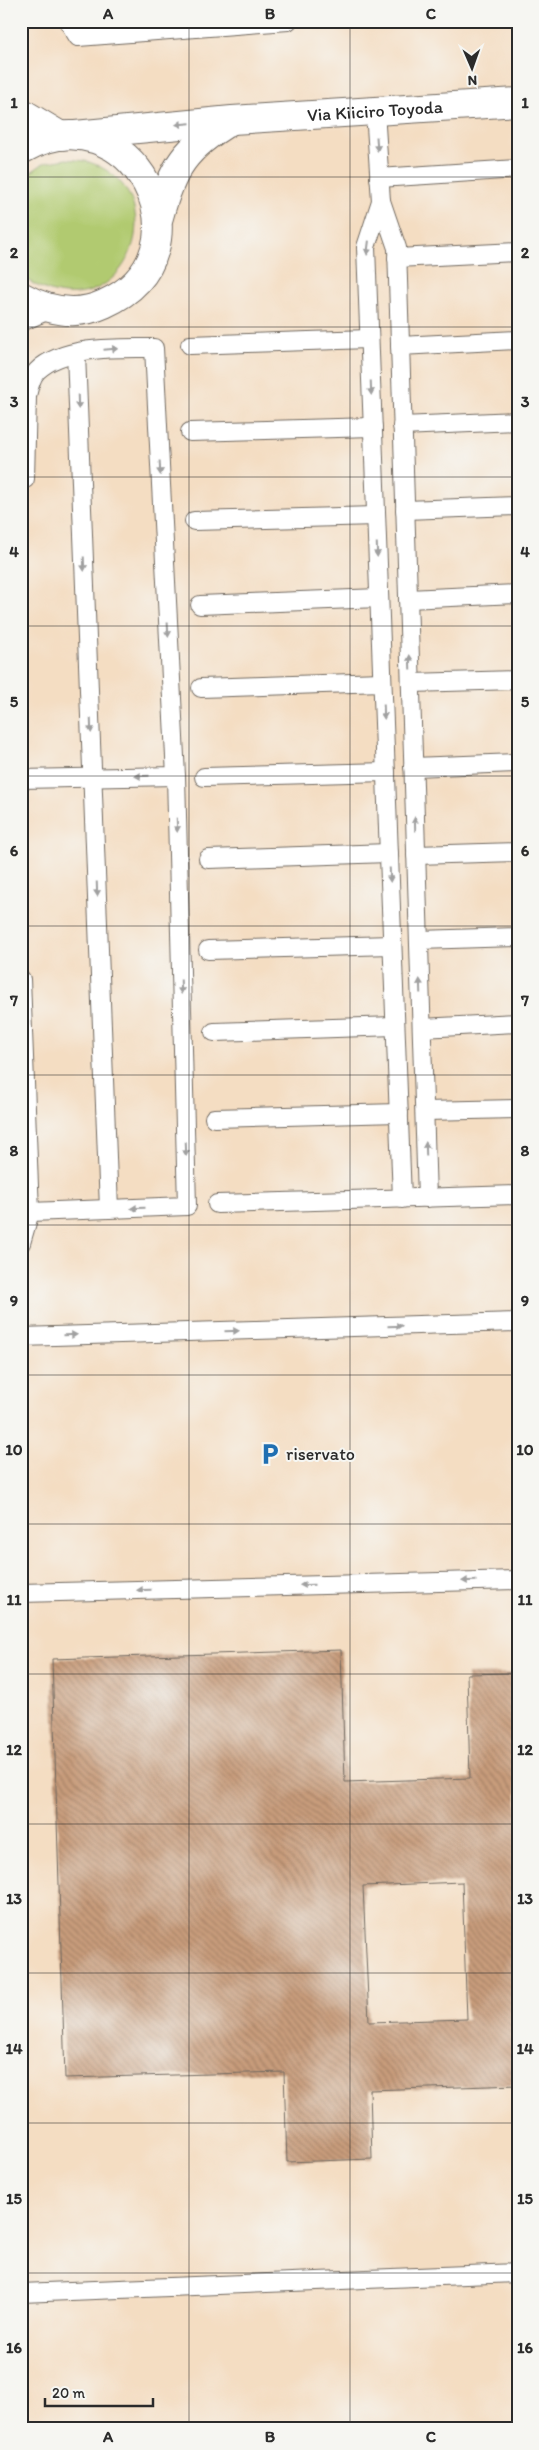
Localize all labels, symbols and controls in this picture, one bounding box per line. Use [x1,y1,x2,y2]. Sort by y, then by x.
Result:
text: A [102,4,114,23]
text: B [265,4,276,23]
text: C [426,4,437,23]
north arrow [446,42,496,92]
text: N [467,72,477,89]
text: 1 [10,93,18,112]
text: 1 [521,93,529,112]
street label: Via Kiiciro Toyoda [306,96,444,126]
one-way arrow [175,120,191,128]
one-way arrow [374,137,382,153]
one-way arrow [364,240,372,256]
text: 2 [10,243,19,262]
text: 2 [521,243,530,262]
one-way arrow [103,345,119,353]
one-way arrow [368,380,376,396]
text: 3 [10,392,19,411]
text: 3 [521,392,530,411]
one-way arrow [75,394,83,410]
one-way arrow [157,460,165,476]
text: 4 [9,542,19,561]
one-way arrow [374,542,382,558]
text: 4 [520,542,530,561]
one-way arrow [81,556,89,572]
one-way arrow [165,622,173,638]
one-way arrow [406,653,414,669]
text: 5 [10,692,19,711]
text: 5 [521,692,530,711]
one-way arrow [380,705,388,721]
one-way arrow [87,719,95,735]
one-way arrow [133,773,149,781]
one-way arrow [411,816,419,832]
one-way arrow [173,817,181,833]
text: 6 [10,841,19,860]
text: 6 [521,841,530,860]
one-way arrow [386,867,394,883]
one-way arrow [93,881,101,897]
one-way arrow [416,978,424,994]
one-way arrow [178,979,186,995]
text: 7 [9,991,18,1010]
text: 7 [520,991,529,1010]
text: 8 [10,1141,19,1160]
one-way arrow [421,1141,429,1157]
text: 8 [521,1141,530,1160]
one-way arrow [182,1142,190,1158]
one-way arrow [130,1204,146,1212]
text: 9 [10,1291,18,1310]
text: 9 [521,1291,529,1310]
one-way arrow [387,1322,403,1330]
one-way arrow [225,1326,241,1334]
one-way arrow [62,1331,78,1339]
text: 10 [5,1440,23,1459]
text: 10 [516,1440,534,1459]
parking icon: riservato [257,1441,283,1467]
place label: riservato [286,1443,355,1465]
one-way arrow [461,1577,477,1585]
one-way arrow [298,1582,314,1590]
one-way arrow [136,1586,152,1594]
text: 11 [7,1590,22,1609]
text: 11 [518,1590,533,1609]
text: 12 [6,1740,23,1759]
text: 12 [517,1740,534,1759]
text: 13 [6,1889,22,1908]
text: 13 [517,1889,533,1908]
text: 14 [5,2039,23,2058]
text: 14 [516,2039,534,2058]
text: 15 [6,2189,23,2208]
text: 15 [517,2189,534,2208]
text: 16 [6,2338,22,2357]
text: 16 [517,2338,533,2357]
scale bar [45,2375,152,2407]
text: 20 m [52,2384,86,2402]
text: A [102,2427,114,2446]
text: B [265,2427,276,2446]
text: C [426,2427,437,2446]

